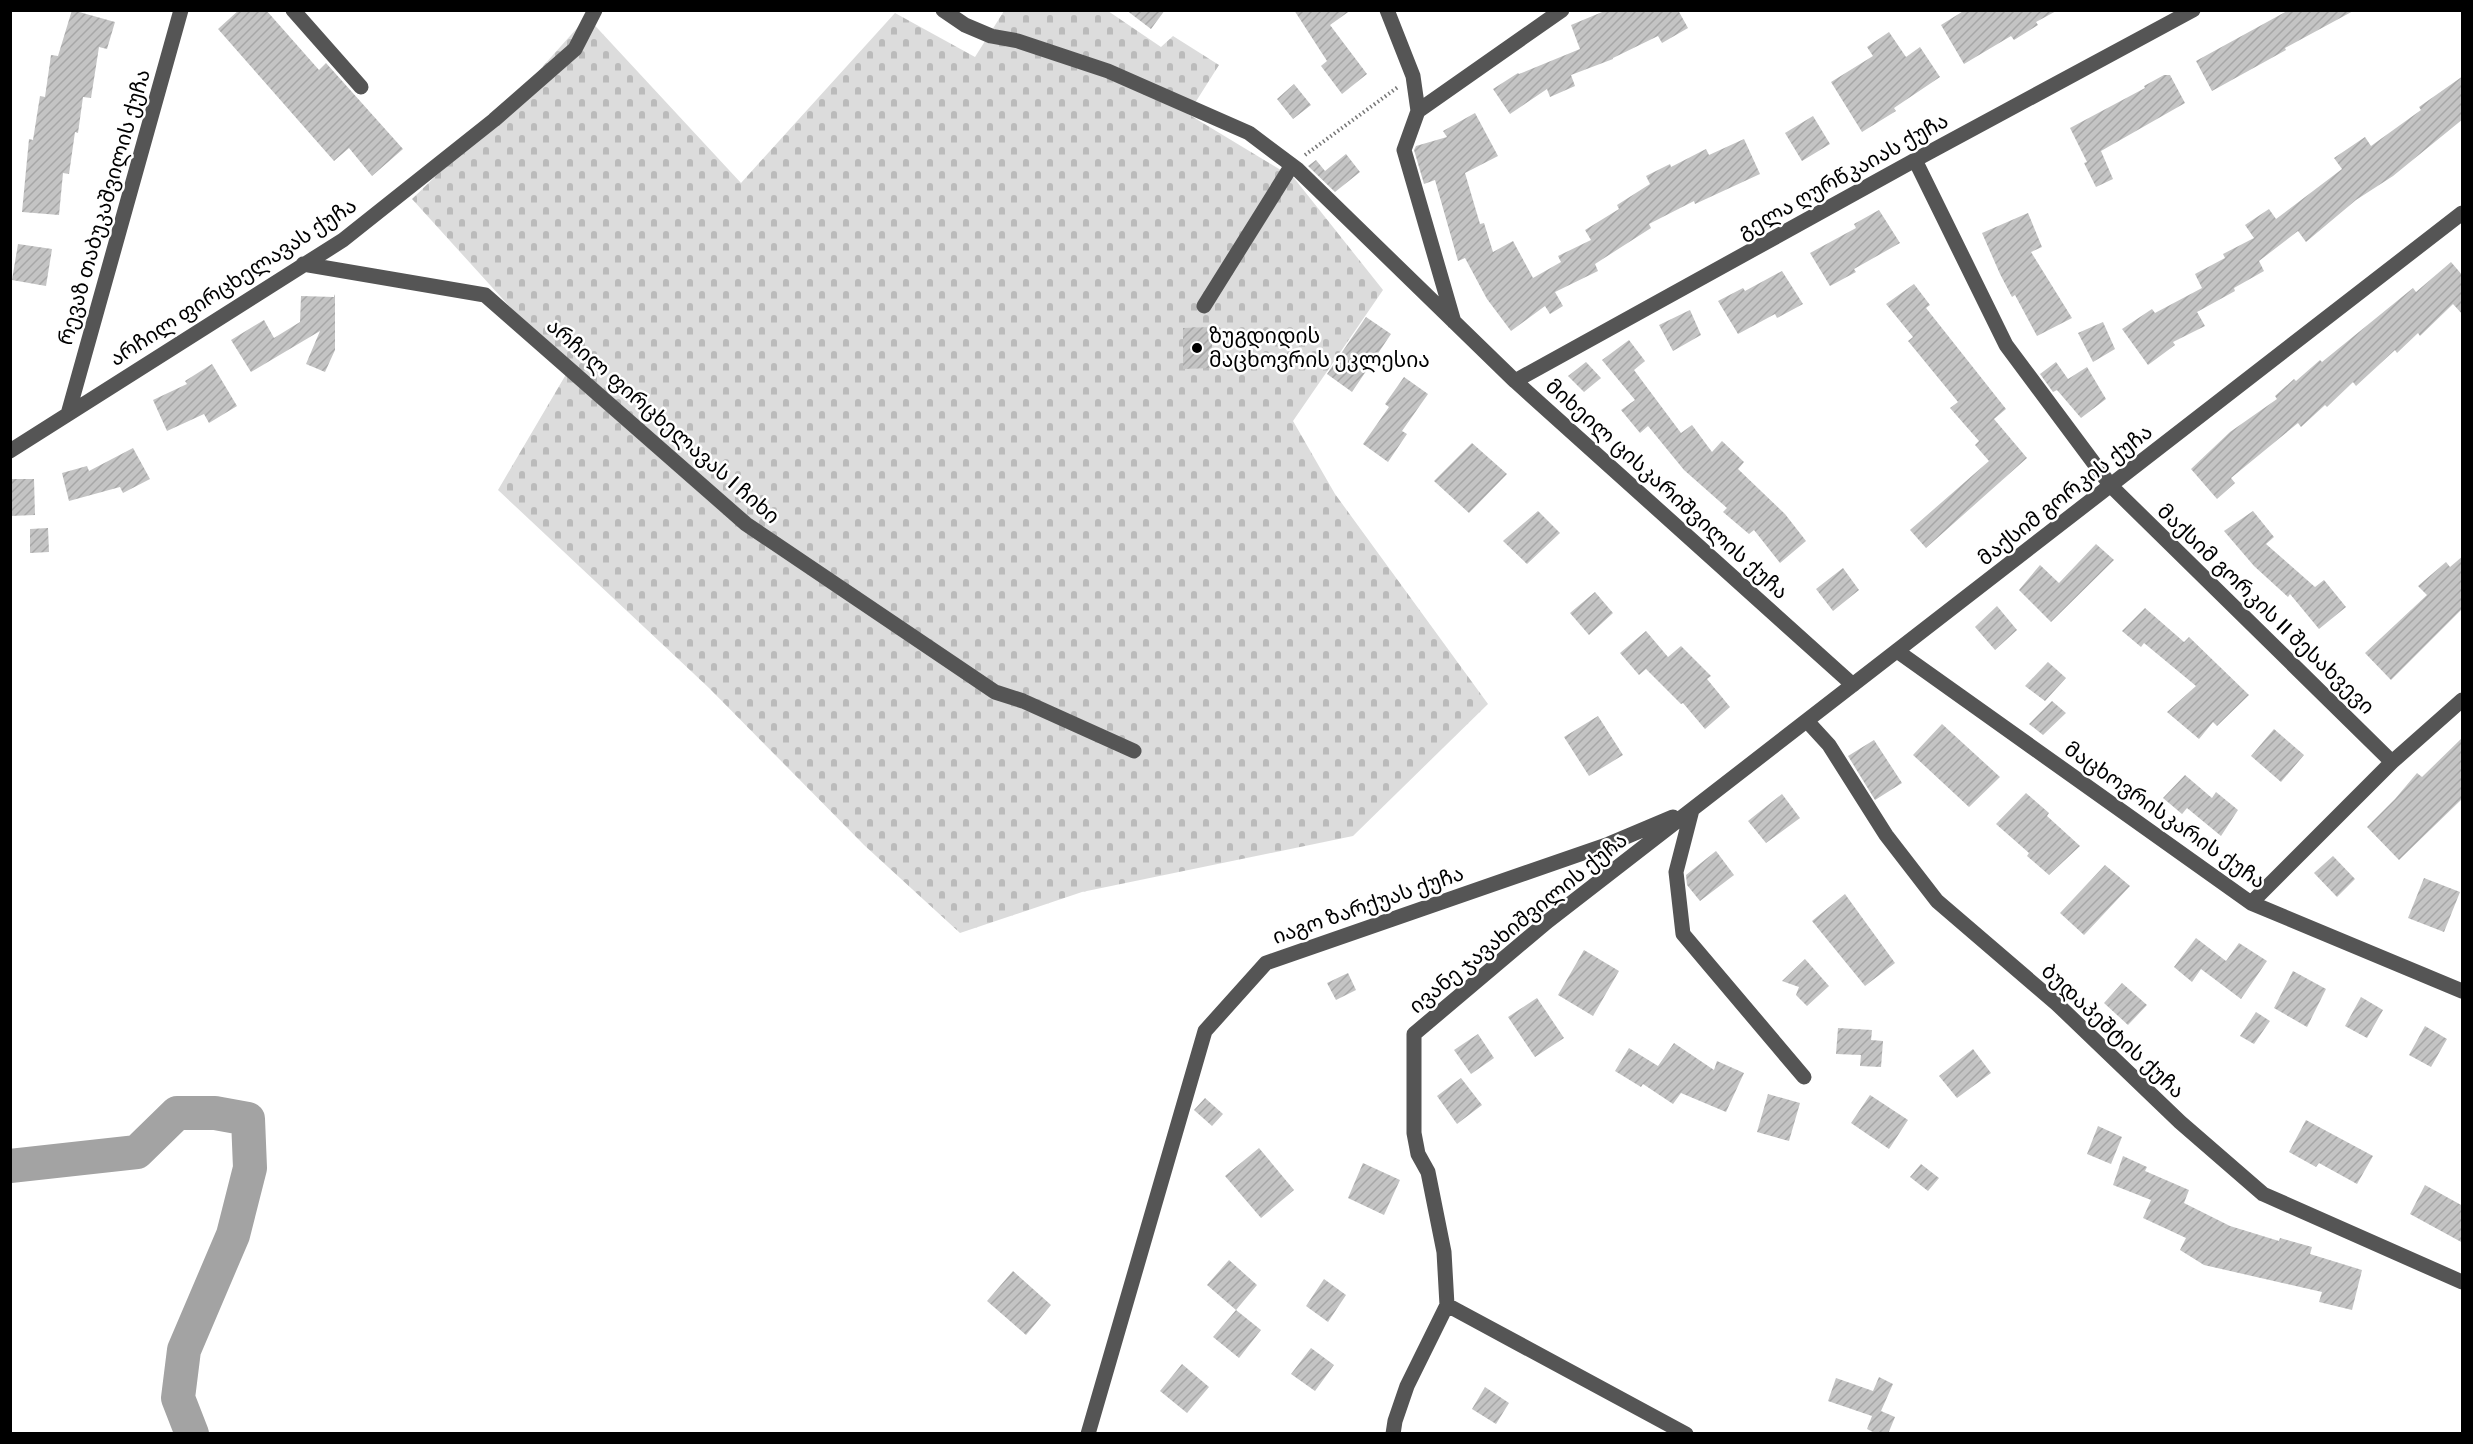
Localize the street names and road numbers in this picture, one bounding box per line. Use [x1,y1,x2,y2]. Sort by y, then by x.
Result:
street label: რევაზ თაბუკაშვილის ქუჩა [52,66,156,348]
street label: გელა ღურწკაიას ქუჩა [1733,107,1953,245]
street label: არჩილ ფირცხელავას ქუჩა [105,192,361,372]
street label: არჩილ ფირცხელავას I ჩიხი [541,313,785,529]
street label: მიხეილ ცისკარიშვილის ქუჩა [1540,373,1794,605]
street label: მაქსიმ გორკის ქუჩა [1973,419,2157,571]
street label: მაქსიმ გორკის II შესახვევი [2152,498,2380,720]
street label: მაცხოვრისკარის ქუჩა [2059,736,2271,894]
street label: ივანე ჯავახიშვილის ქუჩა [1404,827,1632,1019]
street label: იაგო ზარქუას ქუჩა [1269,860,1467,950]
street label: ბუდაპეშტის ქუჩა [2036,958,2190,1104]

